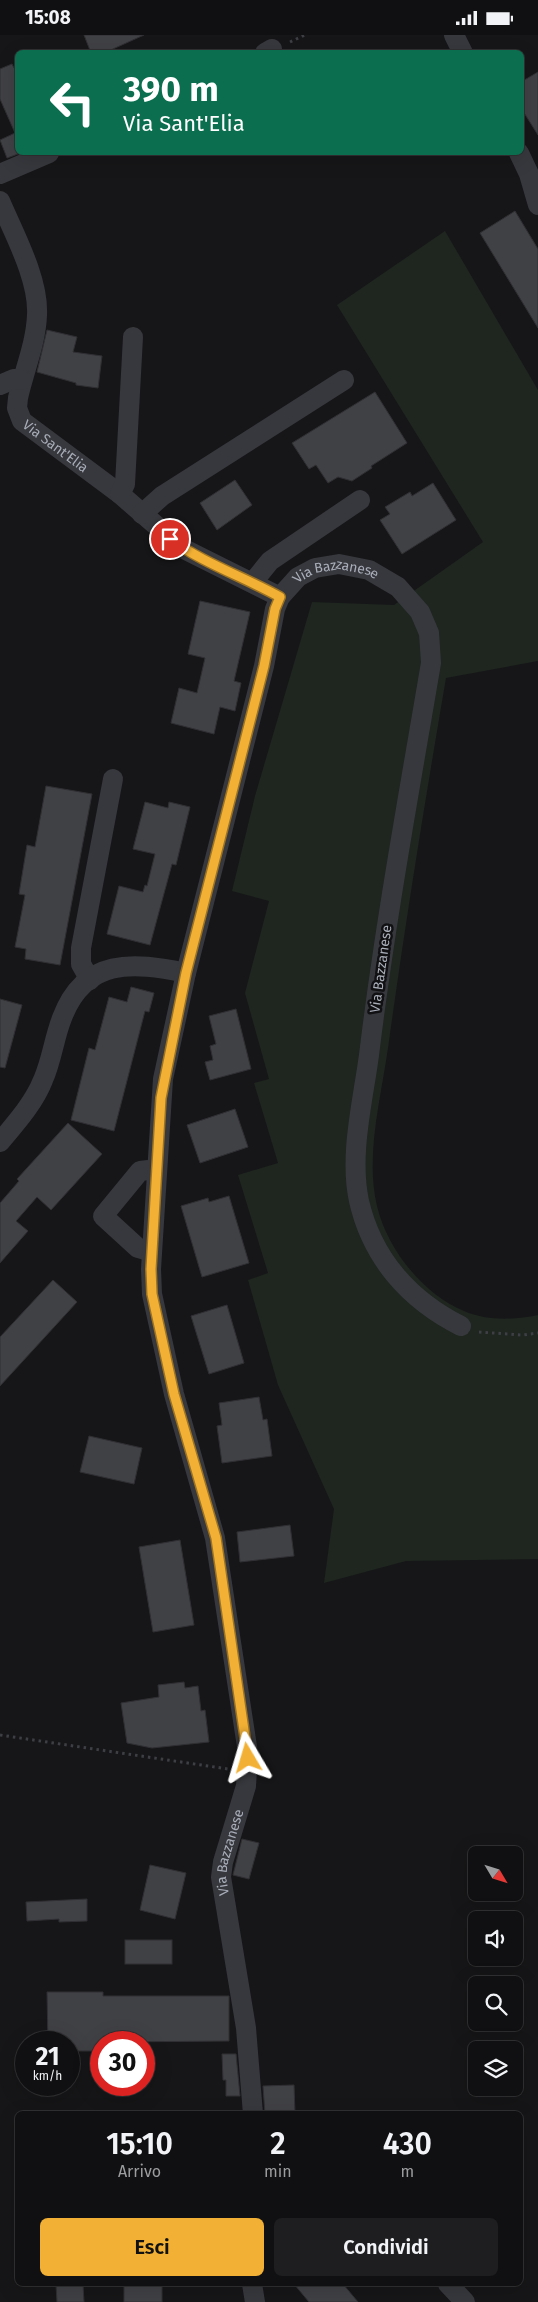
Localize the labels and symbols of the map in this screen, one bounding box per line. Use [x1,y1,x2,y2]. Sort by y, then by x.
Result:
street label: Via Sant'Elia [19,416,92,476]
pin [149,518,191,560]
street label: Via Bazzanese [289,555,382,586]
street label: Via Bazzanese [366,924,396,1014]
position arrow [221,1731,273,1783]
street label: Via Bazzanese [213,1807,247,1897]
north arrow [468,1846,522,1901]
speed limit sign: 30 [90,2031,155,2096]

